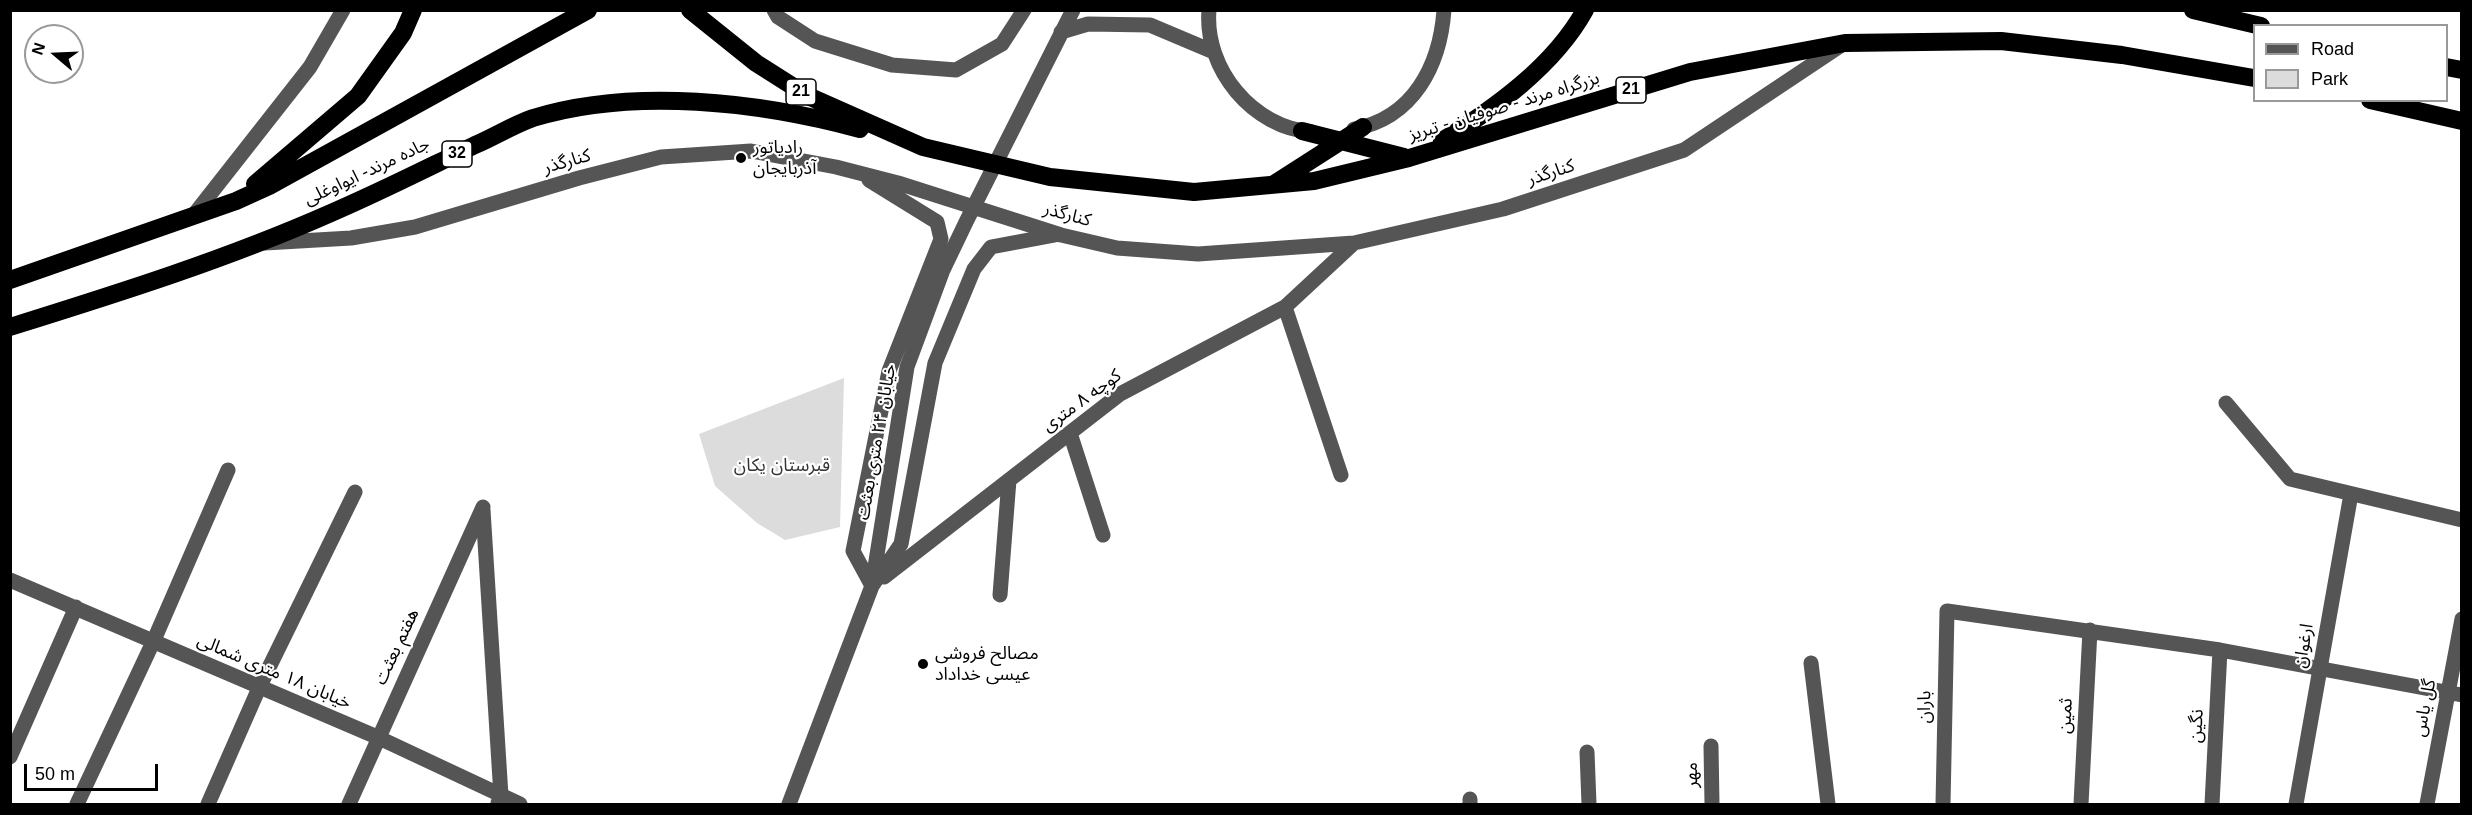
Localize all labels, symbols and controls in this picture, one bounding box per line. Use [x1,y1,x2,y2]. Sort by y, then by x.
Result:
north arrow [24,24,84,84]
legend [2253,24,2448,102]
text: Road [2311,39,2354,59]
text: N [28,40,48,57]
street label: بزرگراه مرند - صوفیان - تبریز [1406,68,1602,146]
text: Park [2311,69,2348,89]
road number: 21 [1616,77,1646,103]
road number: 21 [786,79,816,105]
street label: جاده مرند- ایواوغلی [301,133,433,211]
place label: رادیاتور آذربایجان [753,137,816,180]
road number: 32 [442,141,472,167]
street label: کنارگذر [541,145,593,179]
marker: رادیاتور آذربایجان [734,151,748,165]
street label: کنارگذر [1525,155,1577,191]
street label: کنارگذر [1041,198,1093,232]
street label: خیابان ۲۴ متری بعثت [853,362,901,522]
street label: کوچه ۸ متری [1038,365,1126,437]
park label: قبرستان یکان [734,455,830,477]
street label: هفتم بعثت [370,605,424,689]
street label: ارغوان [2289,622,2319,670]
street label: خیابان ۱۸ متری شمالی [194,630,354,714]
place label: مصالح فروشی عیسی خداداد [935,643,1039,686]
marker: مصالح فروشی عیسی خداداد [916,657,930,671]
street label: گل یاس [2409,678,2441,738]
street label: باران [1914,690,1936,724]
street label: ثمین [2054,698,2078,734]
street label: نگین [2185,709,2209,743]
scale bar [27,752,160,790]
street label: مهر [1681,762,1703,788]
text: 50 m [35,764,75,784]

